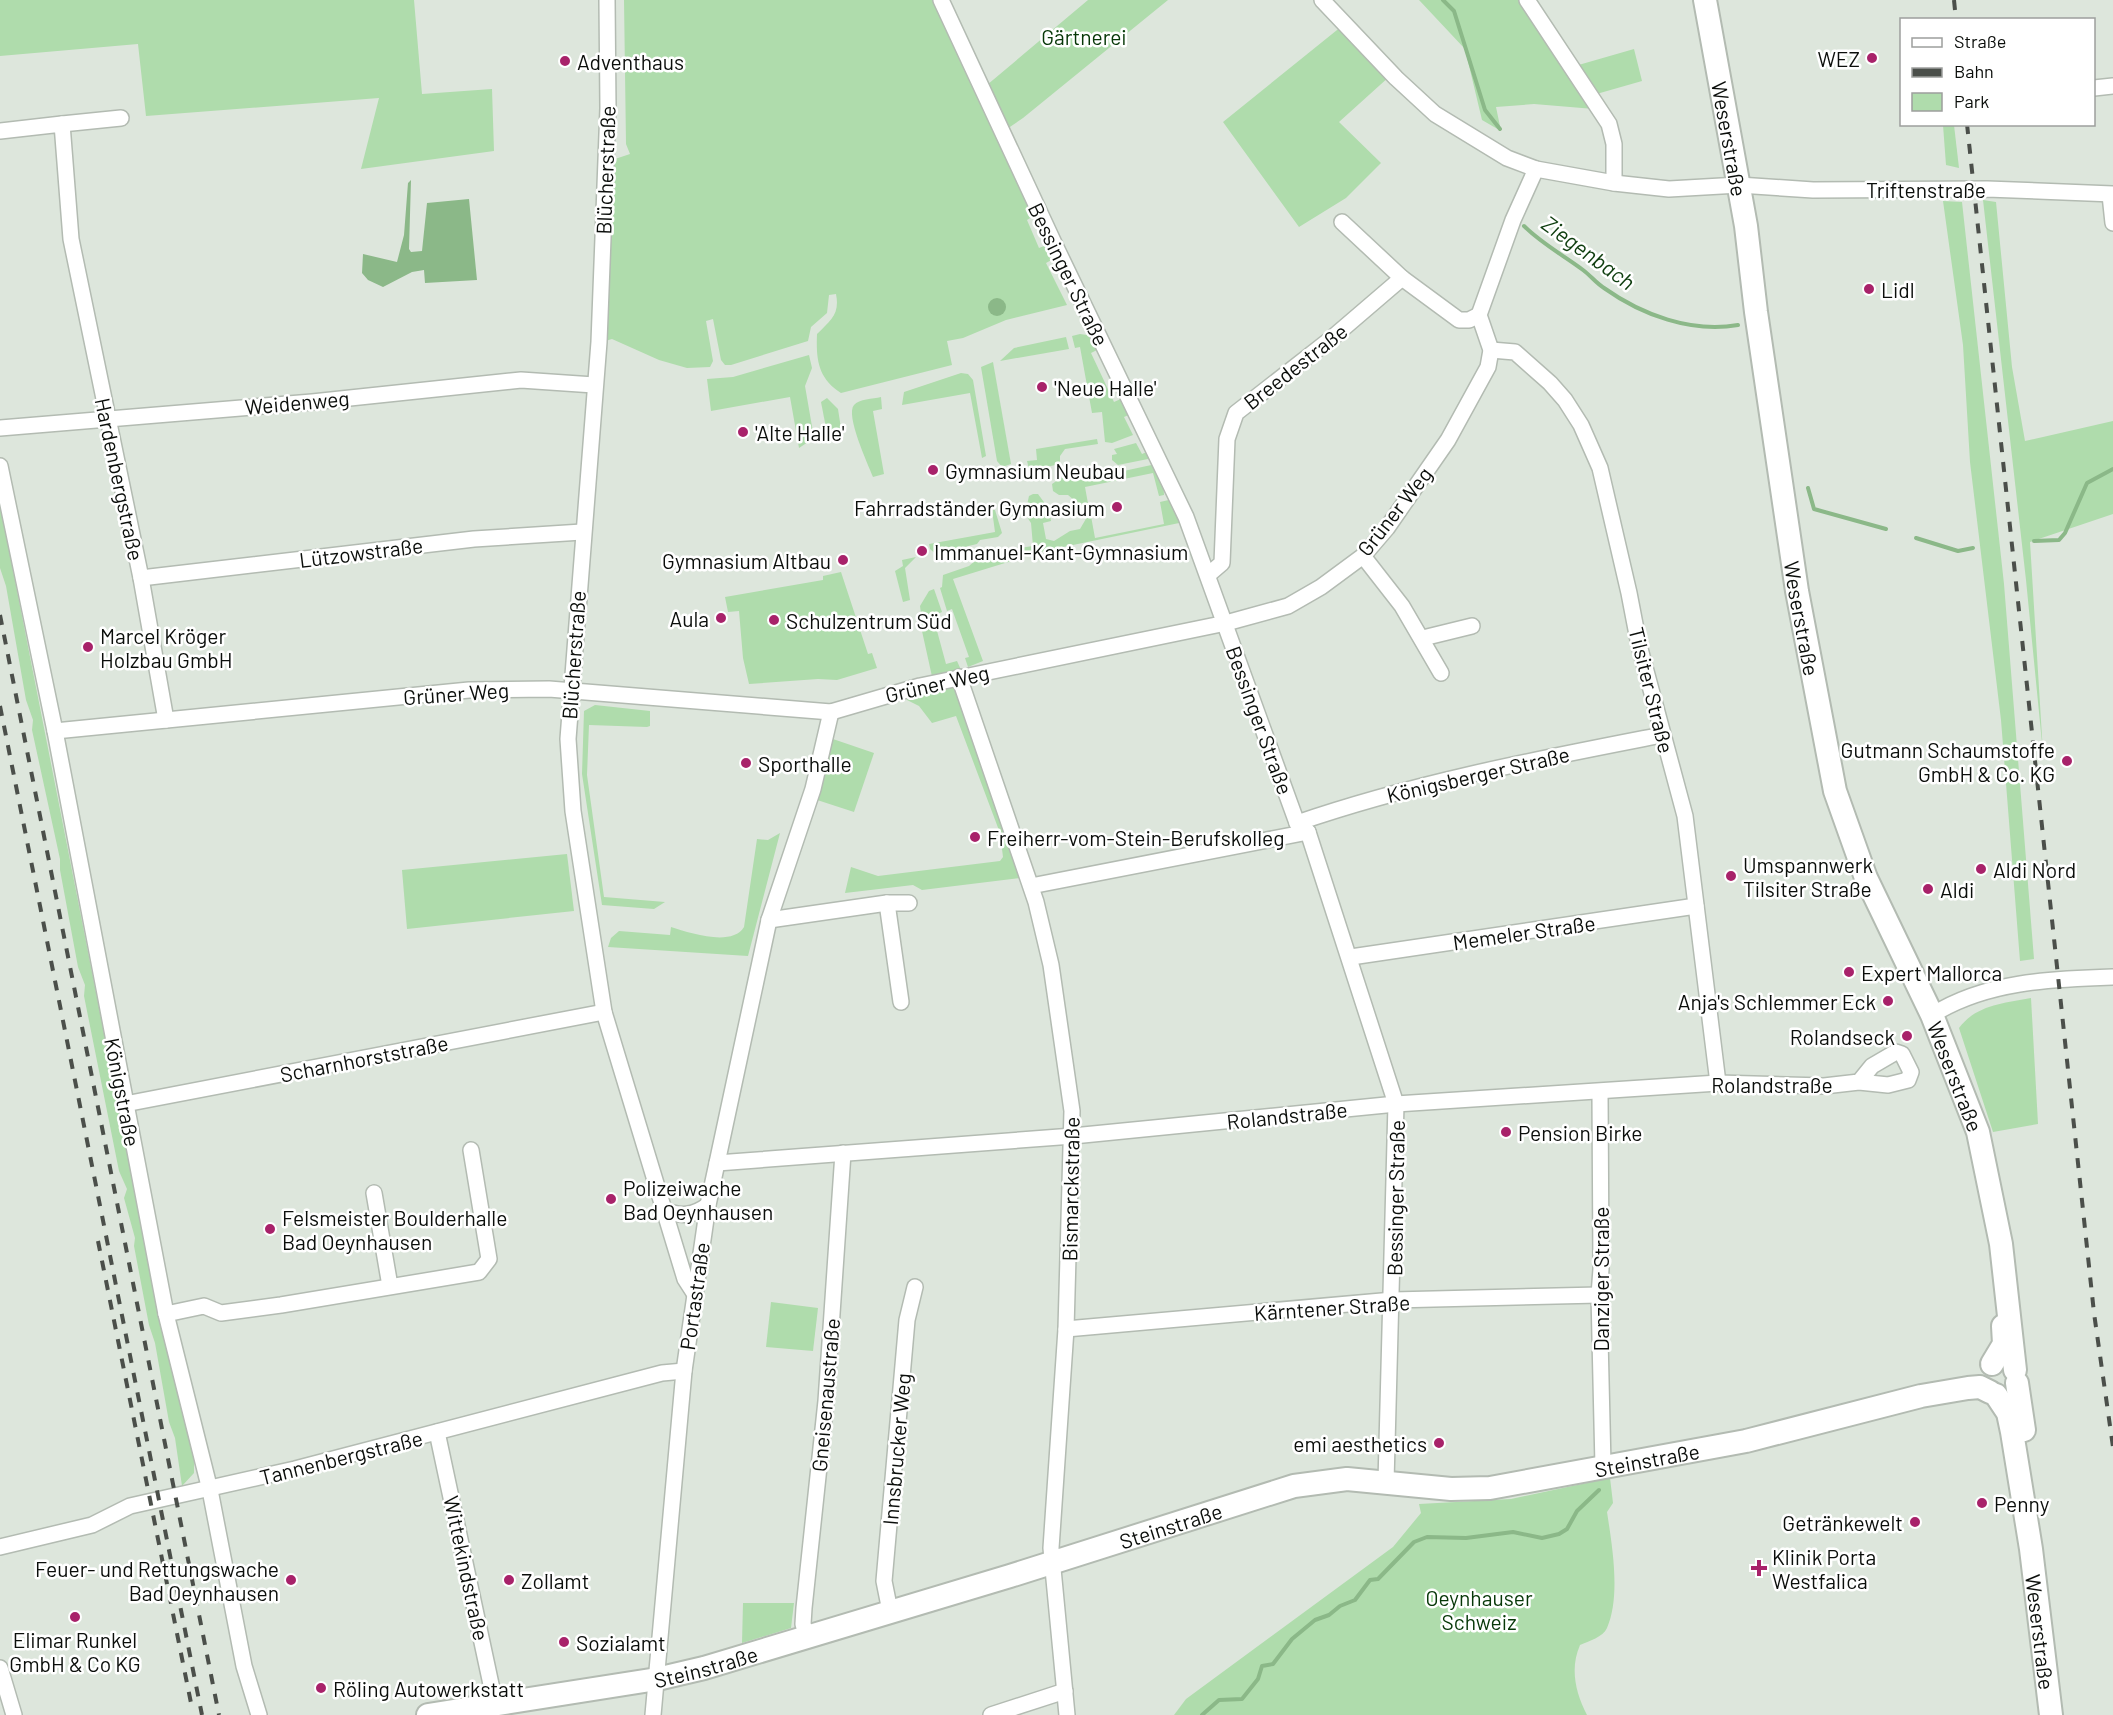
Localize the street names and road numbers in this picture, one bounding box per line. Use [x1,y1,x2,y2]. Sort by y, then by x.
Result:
street label: Weserstraße [1707,79,1753,198]
street label: Blücherstraße [590,105,620,235]
street label: Triftenstraße [1866,177,1986,202]
street label: Bessinger Straße [1024,198,1114,350]
street label: Breedestraße [1238,318,1352,414]
street label: Weidenweg [244,385,350,419]
street label: Hardenbergstraße [91,395,149,563]
street label: Grüner Weg [1352,462,1436,560]
street label: Lützowstraße [298,532,424,572]
street label: Weserstraße [1780,559,1825,678]
street label: Blücherstraße [556,590,590,720]
street label: Tilsiter Straße [1624,624,1680,756]
street label: Bessinger Straße [1222,642,1298,798]
street label: Grüner Weg [883,659,991,707]
street label: Grüner Weg [402,677,510,709]
street label: Königsberger Straße [1384,741,1572,807]
street label: Memeler Straße [1451,910,1597,954]
street label: Weserstraße [1923,1017,1989,1135]
street label: Scharnhorststraße [278,1029,450,1087]
street label: Königstraße [100,1035,146,1149]
street label: Rolandstraße [1711,1072,1833,1097]
street label: Rolandstraße [1225,1096,1349,1134]
street label: Bismarckstraße [1056,1117,1084,1261]
street label: Bessinger Straße [1381,1120,1409,1276]
street label: Danziger Straße [1588,1206,1613,1352]
street label: Portastraße [674,1240,714,1352]
street label: Kärntener Straße [1253,1289,1411,1325]
street label: Gneisenaustraße [806,1317,844,1473]
street label: Innsbrucker Weg [877,1372,915,1526]
street label: Tannenbergstraße [257,1425,425,1489]
street label: Steinstraße [1592,1437,1702,1481]
street label: Wittekindstraße [439,1493,495,1643]
street label: Steinstraße [1116,1497,1225,1553]
street label: Weserstraße [2022,1573,2060,1691]
street label: Steinstraße [651,1640,760,1692]

